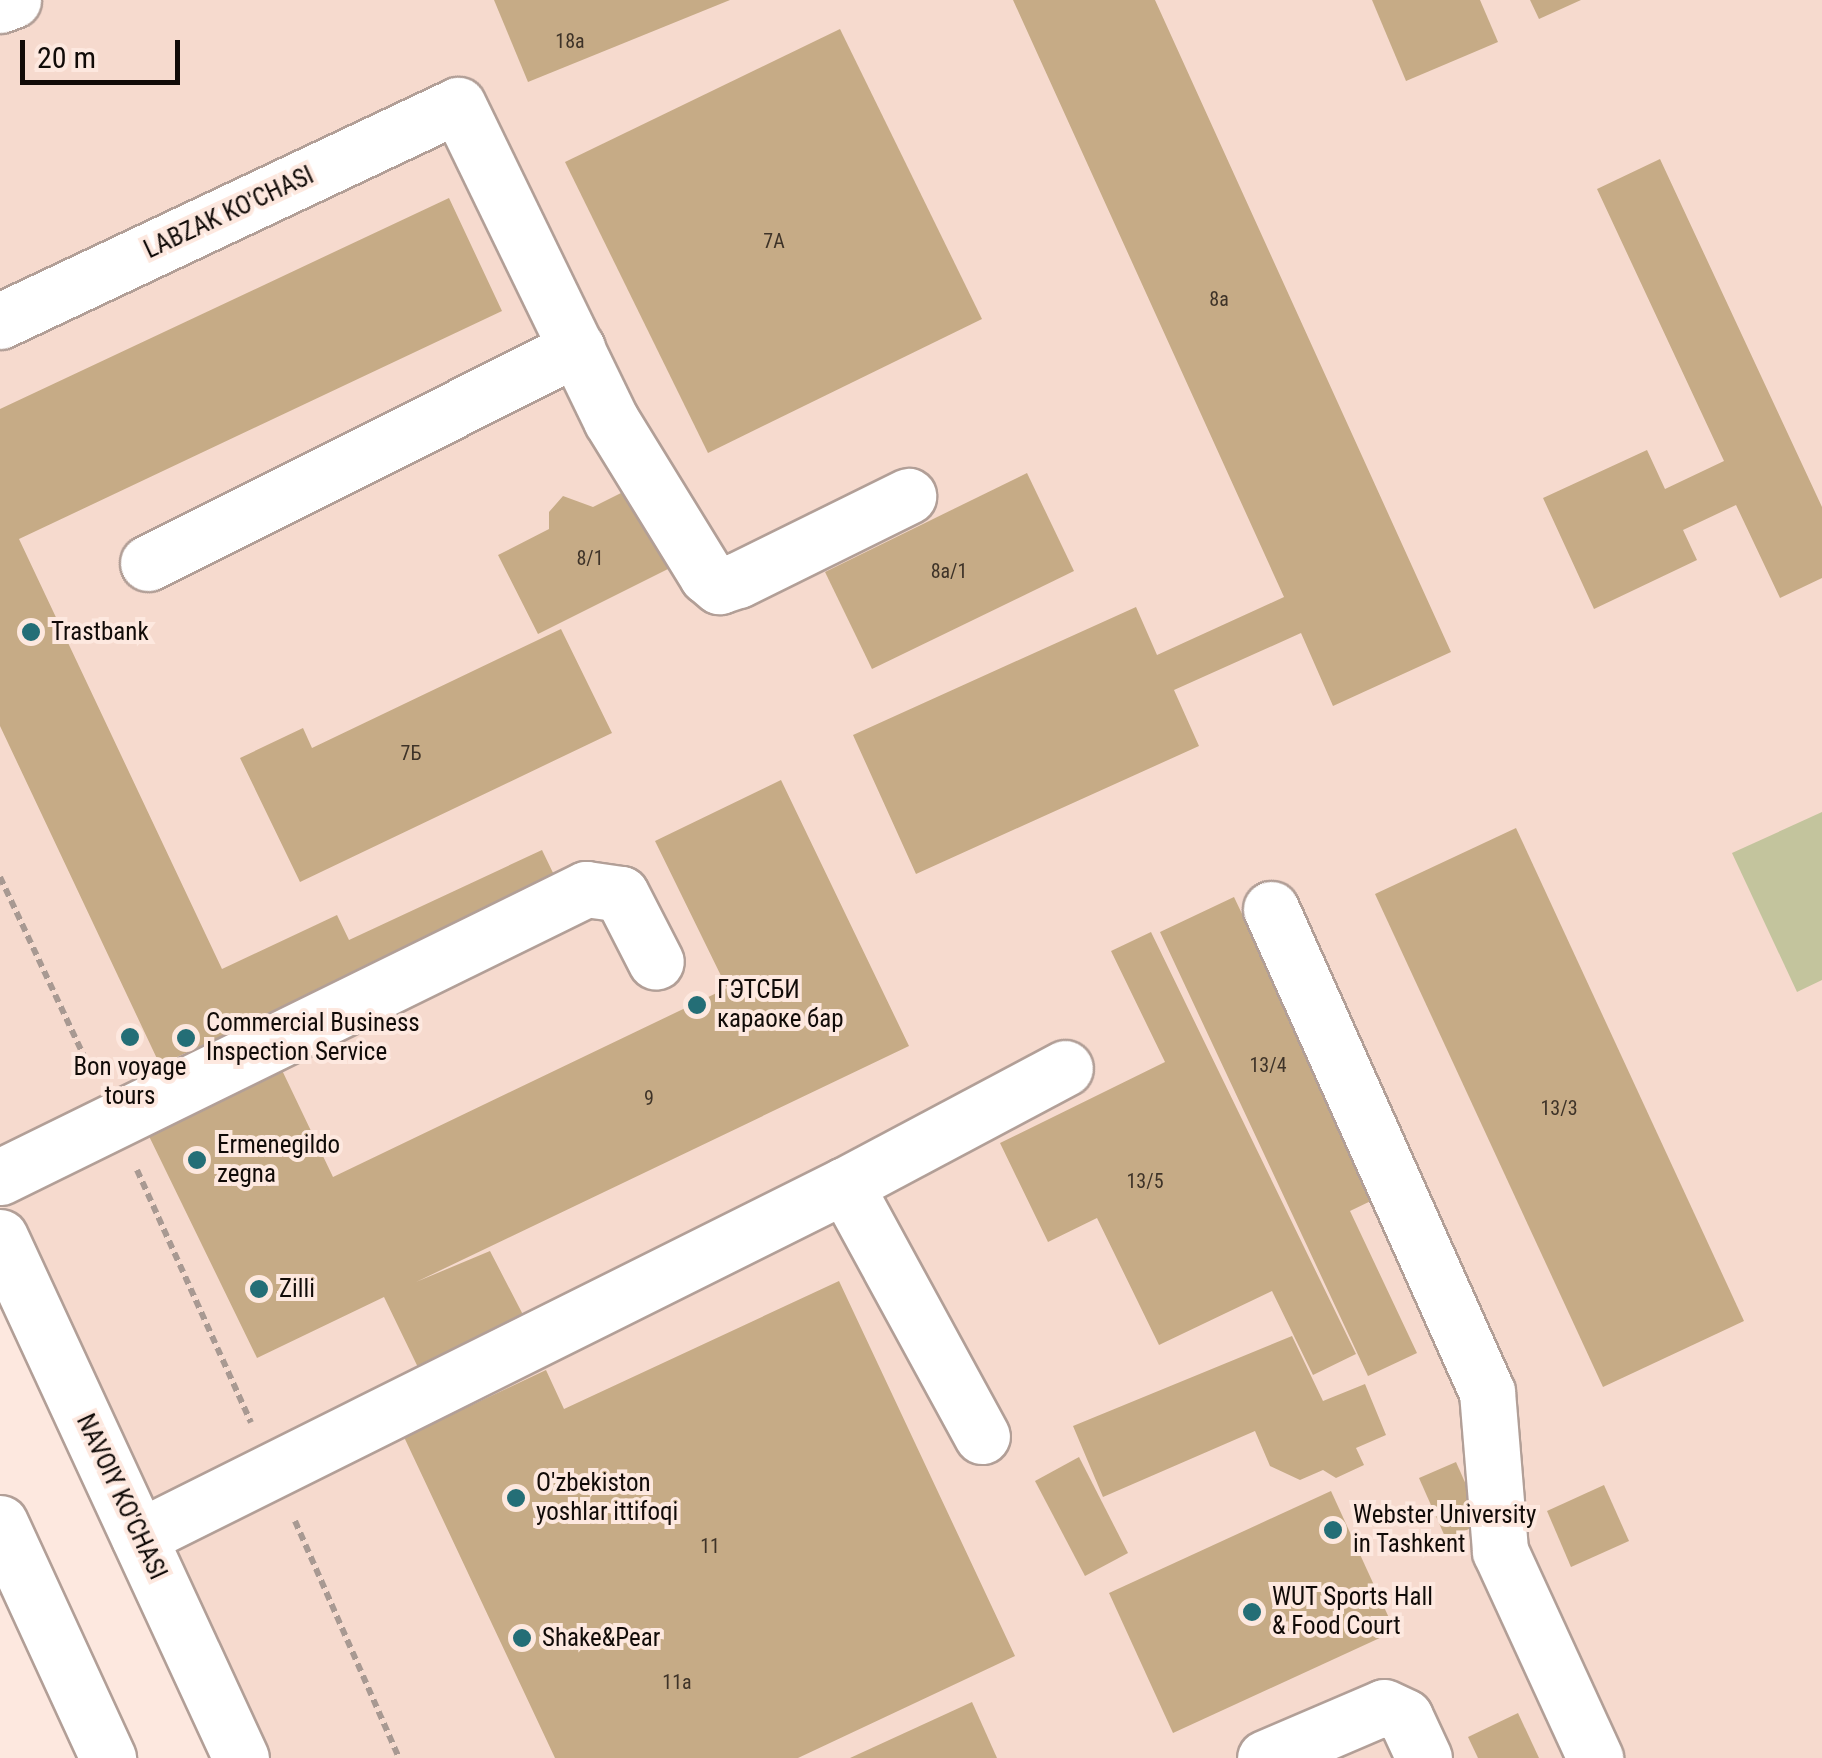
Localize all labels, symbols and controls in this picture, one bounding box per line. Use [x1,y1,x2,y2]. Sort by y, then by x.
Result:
scale bar [25,20,185,82]
house number: 18a [555,29,585,53]
text: 20 m [37,40,96,75]
street label: LABZAK KO'CHASI [140,161,318,265]
house number: 7A [763,229,785,253]
house number: 8a [1209,287,1229,311]
house number: 8/1 [576,546,604,570]
house number: 8a/1 [931,559,967,583]
place label: Trastbank [51,617,149,647]
marker: Trastbank [20,621,42,643]
house number: 7Б [401,741,421,765]
place label: ГЭТСБИ караоке бар [717,976,844,1035]
marker: ГЭТСБИ караоке бар [686,994,708,1016]
place label: Commercial Business Inspection Service [206,1009,420,1068]
marker: Bon voyage tours [119,1026,141,1048]
marker: Commercial Business Inspection Service [175,1027,197,1049]
place label: Bon voyage tours [73,1053,187,1112]
house number: 13/4 [1249,1053,1287,1077]
house number: 9 [644,1086,654,1110]
house number: 13/3 [1540,1096,1578,1120]
place label: Ermenegildo zegna [217,1131,340,1190]
marker: Ermenegildo zegna [186,1149,208,1171]
house number: 13/5 [1126,1169,1164,1193]
place label: Zilli [279,1274,315,1304]
marker: Zilli [248,1278,270,1300]
street label: NAVOIY KO'CHASI [70,1410,172,1584]
place label: O'zbekiston yoshlar ittifoqi [536,1469,678,1528]
marker: O'zbekiston yoshlar ittifoqi [505,1487,527,1509]
place label: Webster University in Tashkent [1353,1501,1536,1560]
marker: Webster University in Tashkent [1322,1519,1344,1541]
house number: 11 [700,1534,720,1558]
place label: WUT Sports Hall & Food Court [1272,1583,1433,1642]
marker: WUT Sports Hall & Food Court [1241,1601,1263,1623]
place label: Shake&Pear [542,1623,660,1653]
marker: Shake&Pear [511,1627,533,1649]
house number: 11а [662,1670,692,1694]

